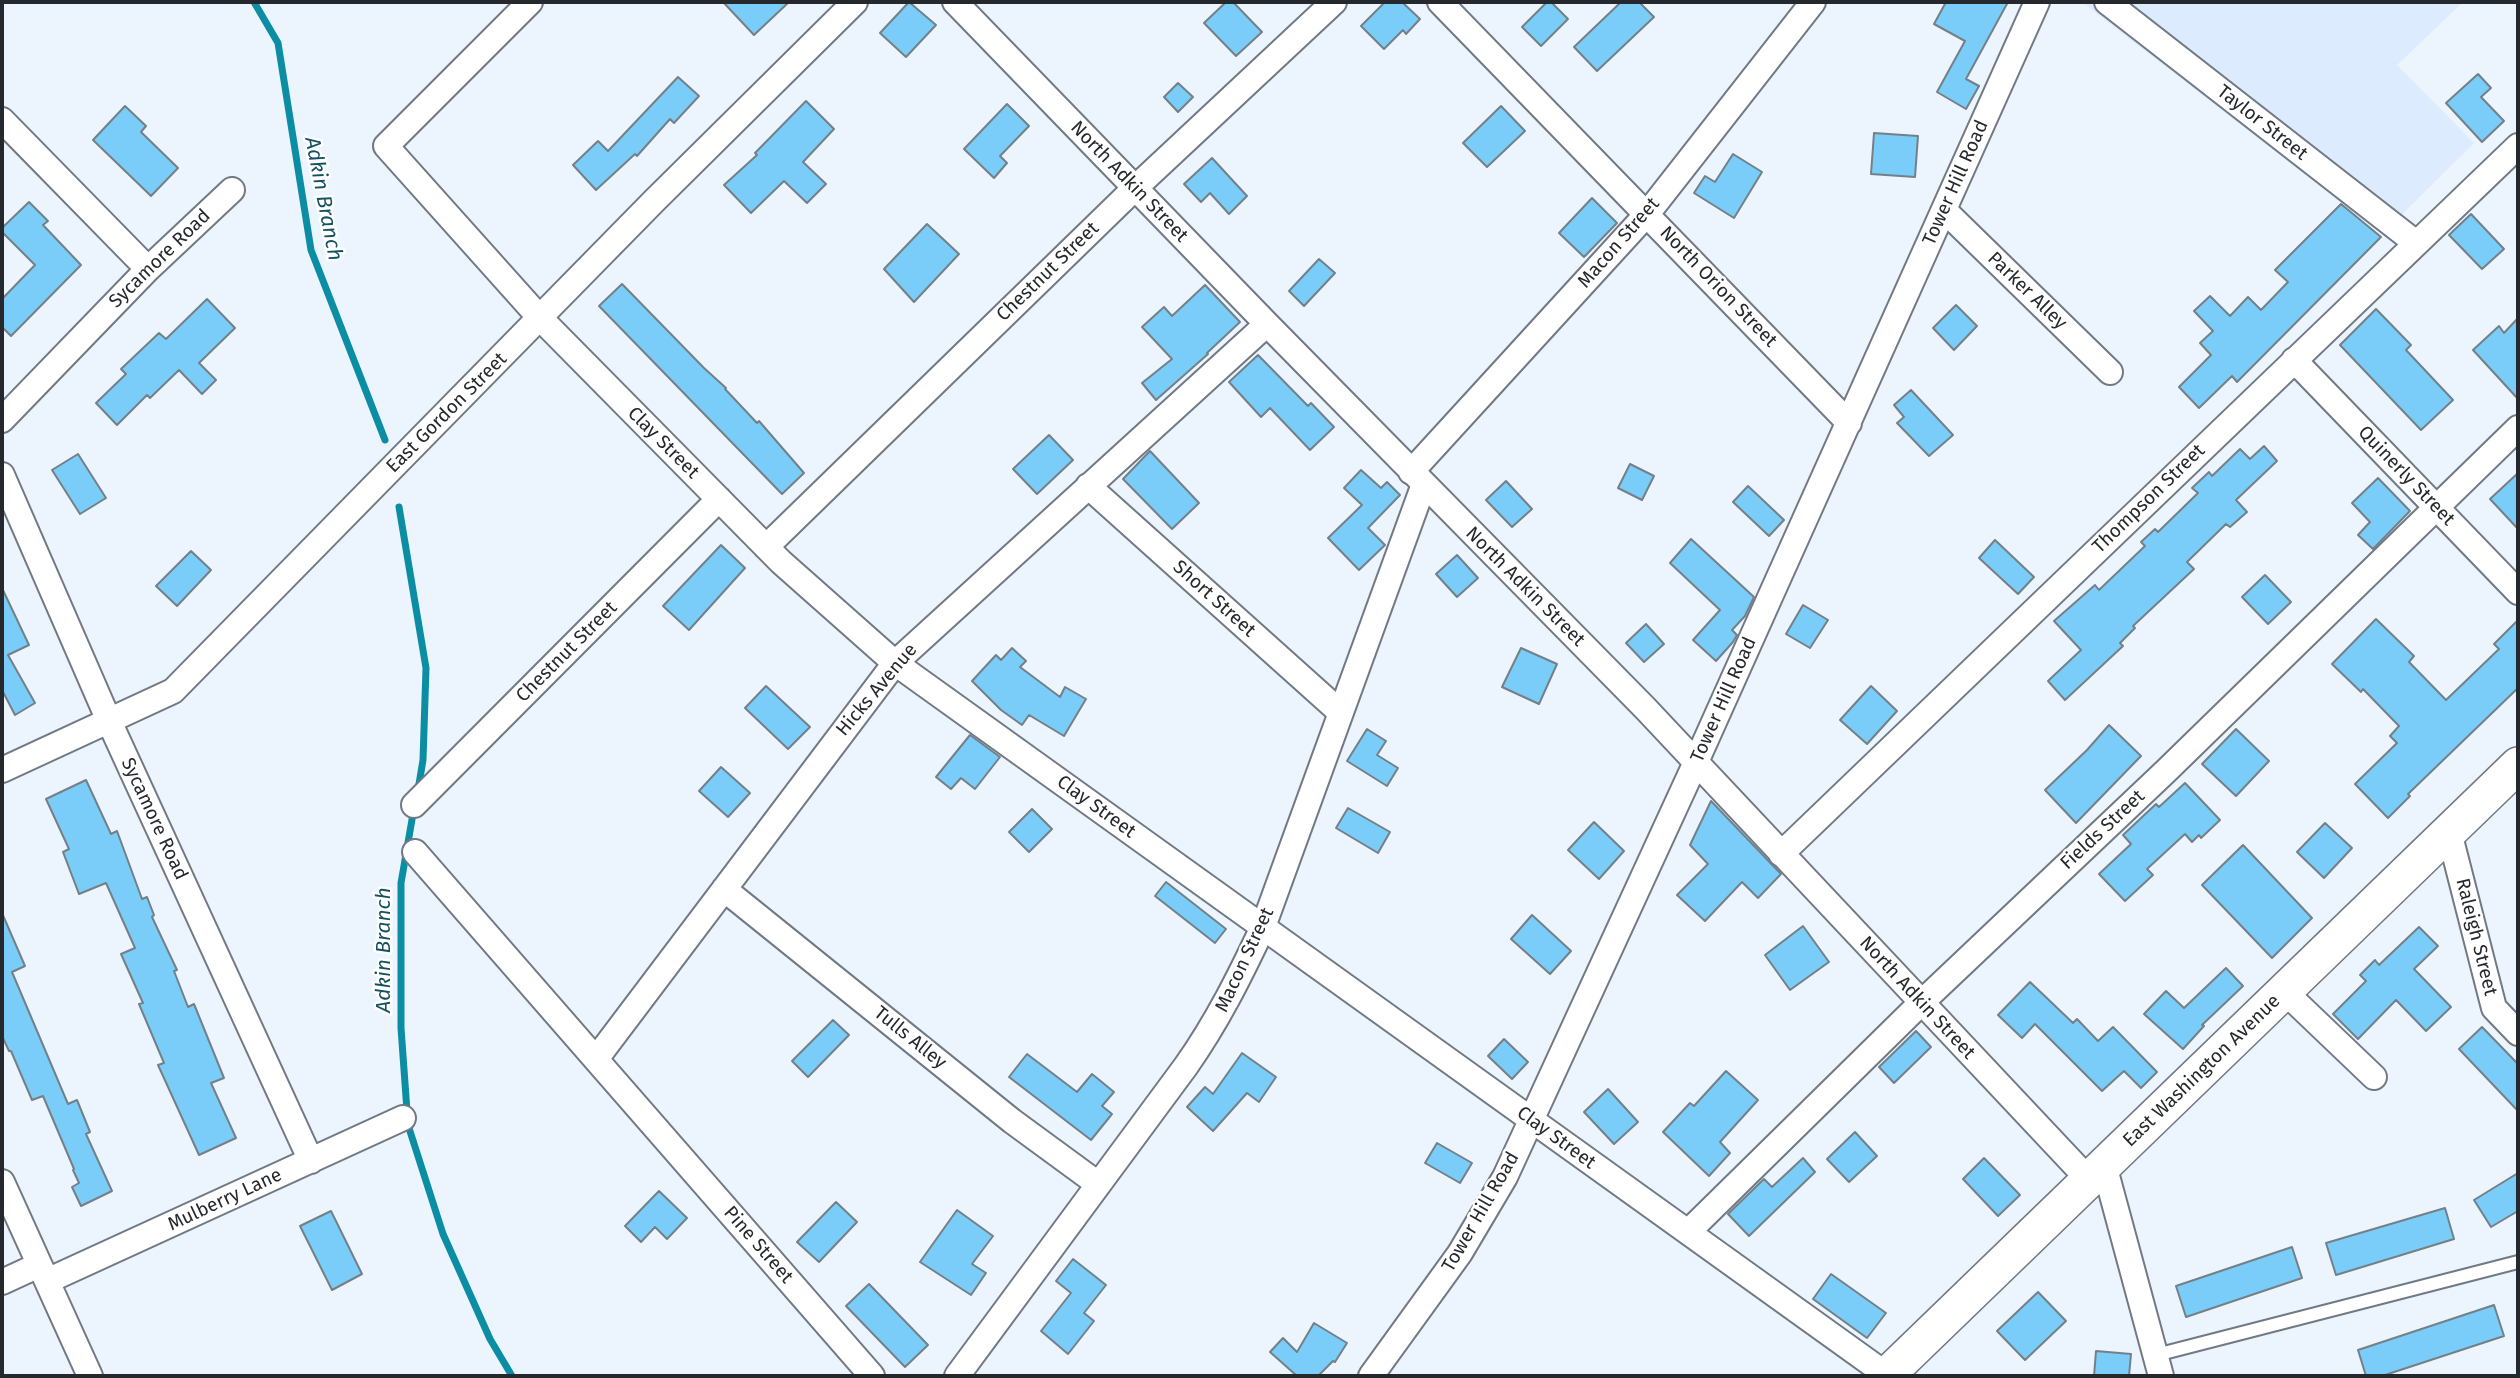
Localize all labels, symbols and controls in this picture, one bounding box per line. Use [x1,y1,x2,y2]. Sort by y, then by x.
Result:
street label: Taylor Street [2212,81,2312,165]
street label: North Adkin Street [1065,117,1193,247]
street label: Tower Hill Road [1918,117,1994,249]
water label: Adkin Branch [299,135,347,263]
street label: Macon Street [1573,193,1665,293]
street label: Sycamore Road [105,205,215,313]
street label: Chestnut Street [992,217,1104,327]
street label: North Orion Street [1655,222,1781,352]
street label: Parker Alley [1983,248,2071,334]
street label: East Gordon Street [382,348,512,478]
street label: Clay Street [622,402,704,484]
street label: Quinerly Street [2353,421,2459,531]
street label: Thompson Street [2088,440,2210,558]
street label: North Adkin Street [1461,523,1589,651]
street label: Short Street [1168,556,1260,642]
street label: Chestnut Street [512,597,622,707]
street label: Tower Hill Road [1686,634,1762,766]
street label: Hicks Avenue [832,639,922,741]
street label: Sycamore Road [116,754,192,884]
street label: Clay Street [1052,771,1140,843]
street label: Fields Street [2056,785,2150,875]
street label: Raleigh Street [2450,876,2502,998]
water label: Adkin Branch [371,887,397,1013]
street label: Macon Street [1211,904,1279,1016]
street label: North Adkin Street [1854,932,1980,1064]
street label: East Washington Avenue [2119,990,2285,1152]
street label: Tulls Alley [869,1002,951,1074]
street label: Clay Street [1512,1102,1600,1174]
street label: Tower Hill Road [1438,1148,1524,1276]
street label: Mulberry Lane [164,1164,286,1236]
street label: Pine Street [718,1202,798,1288]

